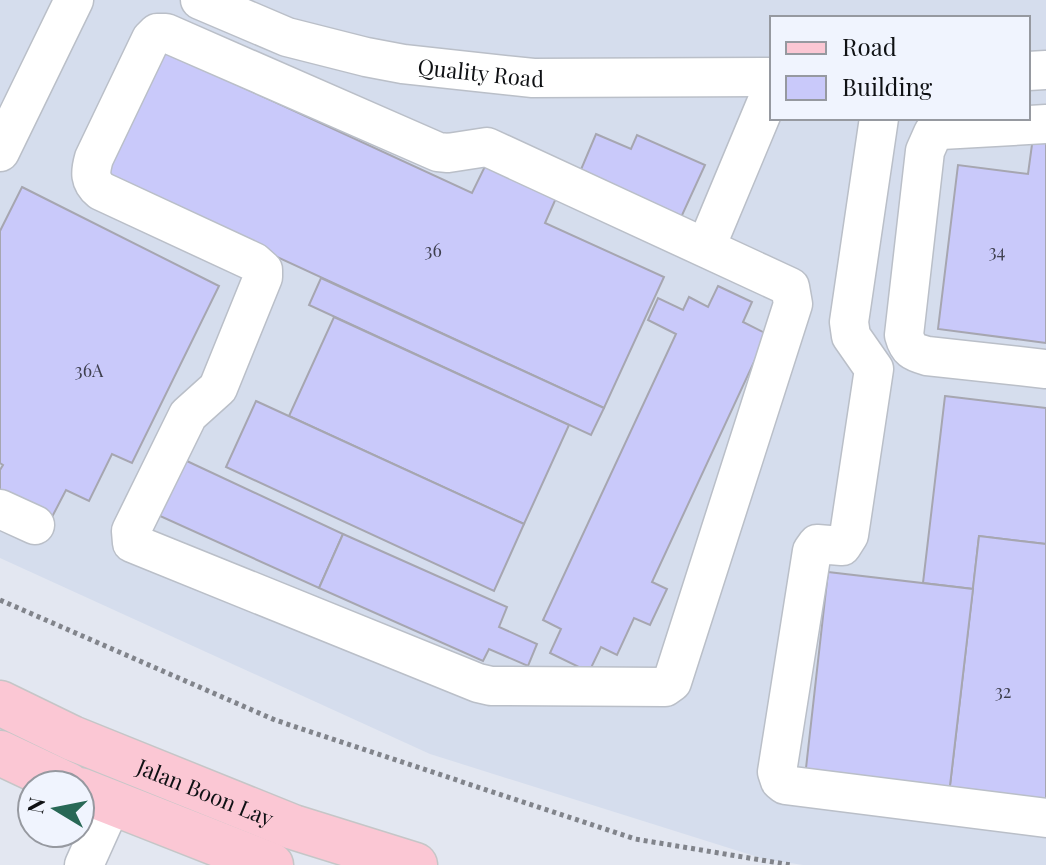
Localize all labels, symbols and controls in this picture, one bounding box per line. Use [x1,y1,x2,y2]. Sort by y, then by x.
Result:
legend [770,16,1030,120]
text: Road [842,30,897,62]
street label: Quality Road [416,51,544,93]
text: Building [842,70,933,102]
house number: 36 [424,238,442,262]
house number: 34 [988,239,1006,263]
house number: 36A [75,358,104,382]
house number: 32 [995,679,1011,703]
street label: Jalan Boon Lay [132,750,278,833]
north arrow [16,769,96,849]
text: N [19,795,51,816]

